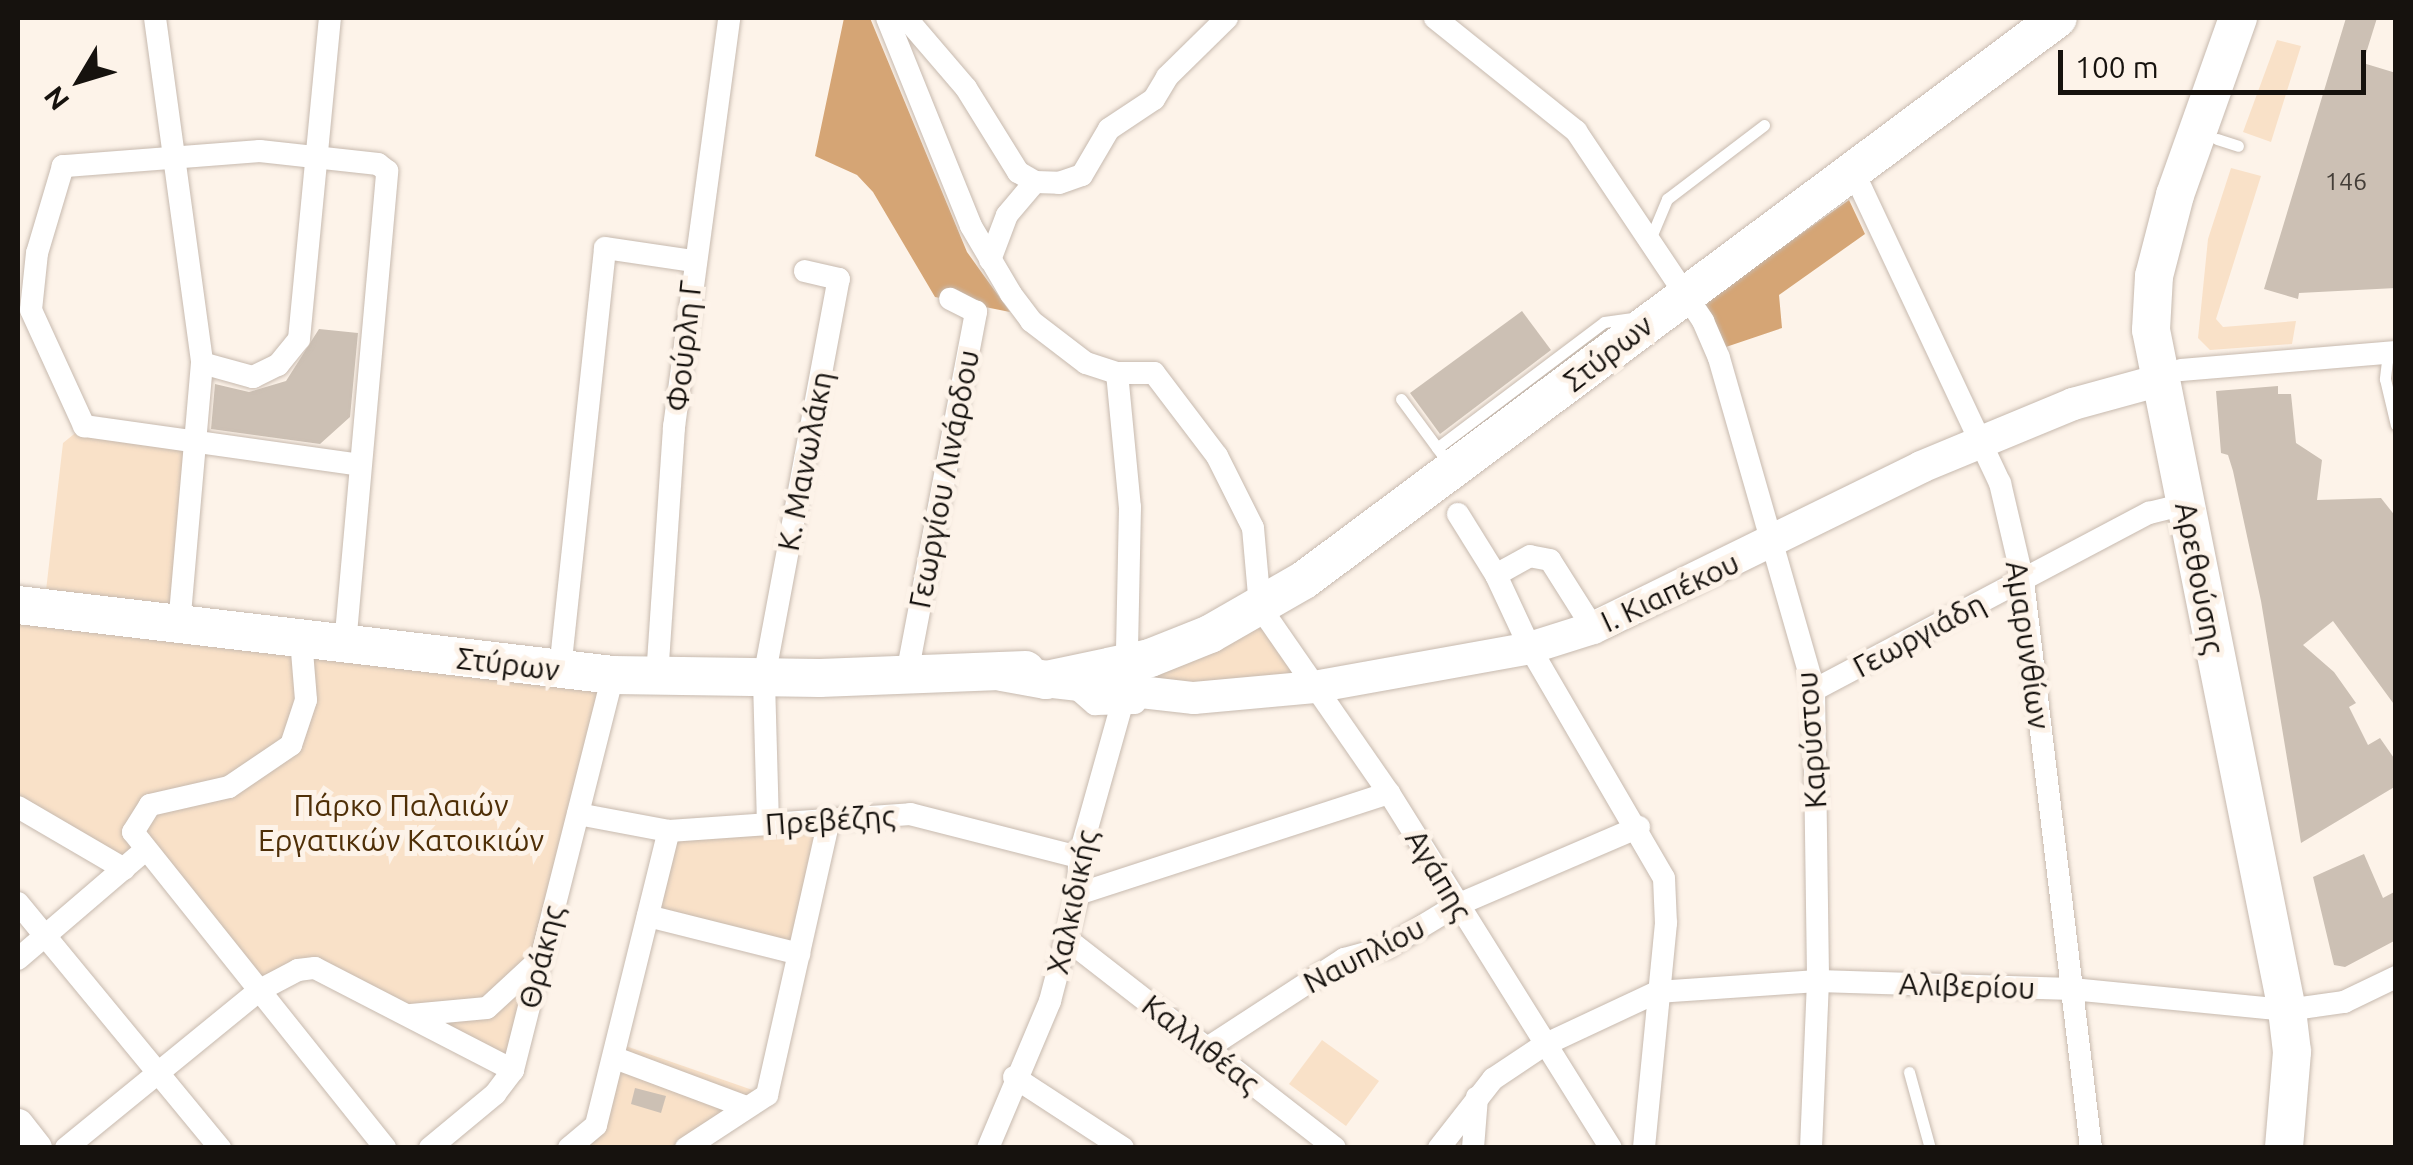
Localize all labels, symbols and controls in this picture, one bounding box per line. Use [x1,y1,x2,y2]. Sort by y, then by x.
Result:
north arrow [30,30,130,130]
scale bar [2063,30,2370,92]
text: 100 m [2075,50,2159,84]
text: N [37,81,75,117]
house number: 146 [2325,166,2367,196]
street label: Φούρλη Γ [659,279,709,413]
street label: Στύρων [1556,307,1660,399]
street label: Γεωργίου Λινάρδου [901,347,987,611]
street label: Κ. Μανωλάκη [770,368,840,554]
street label: Αρεθούσης [2168,499,2232,657]
street label: Ι. Κιαπέκου [1595,544,1745,640]
street label: Αμαρυνθίων [1998,559,2058,731]
street label: Γεωργιάδη [1847,585,1991,685]
street label: Στύρων [455,640,561,688]
street label: Καρύστου [1788,670,1834,810]
park label: Πάρκο Παλαιών Εργατικών Κατοικιών [258,787,544,858]
street label: Πρεβέζης [764,798,896,842]
street label: Αγάπης [1398,823,1480,927]
street label: Χαλκιδικής [1039,827,1105,977]
street label: Θράκης [511,902,571,1012]
street label: Ναυπλίου [1297,909,1431,1001]
street label: Αλιβερίου [1898,966,2036,1006]
street label: Καλλιθέας [1135,987,1267,1101]

